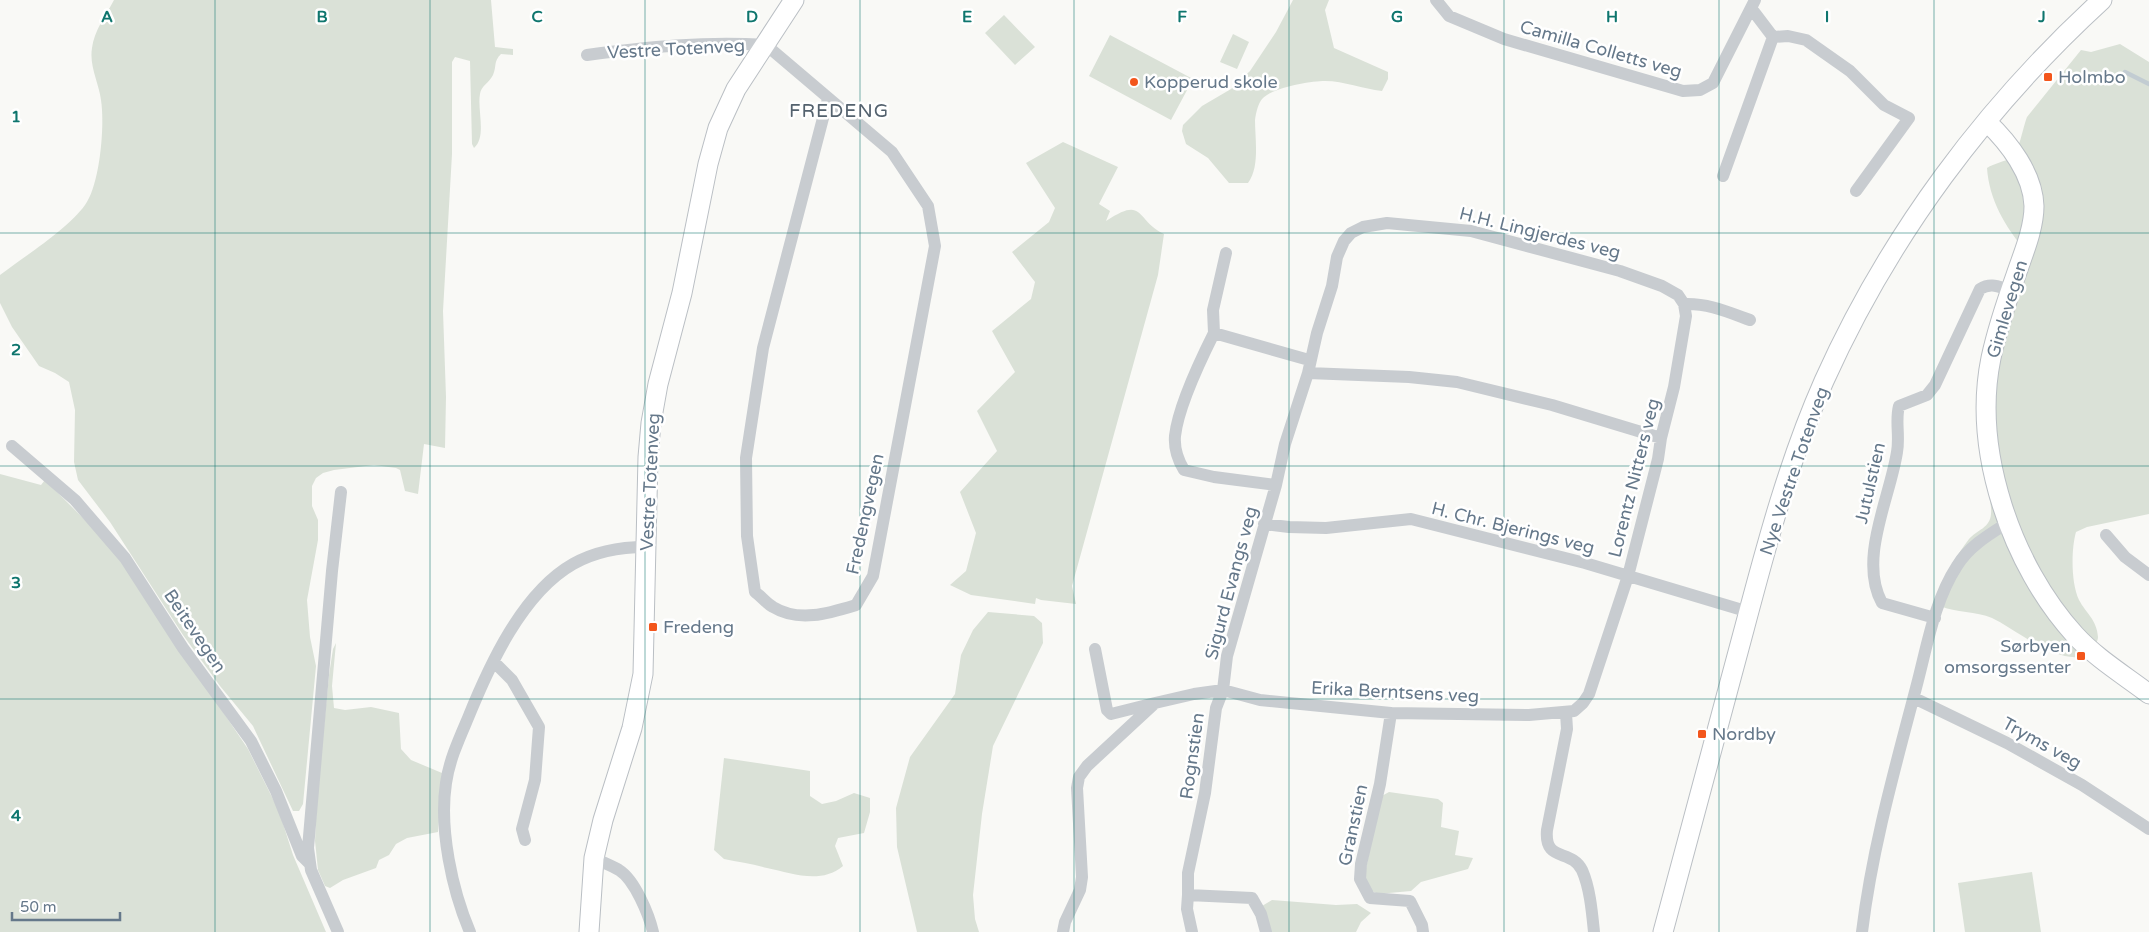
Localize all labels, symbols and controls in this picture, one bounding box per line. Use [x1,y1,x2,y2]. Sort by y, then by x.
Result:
text: A [101,7,113,27]
text: B [316,7,328,27]
text: C [531,7,543,27]
text: D [746,7,758,27]
text: E [962,7,972,27]
text: F [1177,7,1187,27]
text: G [1391,7,1403,27]
text: H [1606,7,1618,27]
text: I [1825,7,1829,27]
text: J [2037,7,2046,27]
street label: Camilla Colletts veg [1517,15,1685,83]
street label: Vestre Totenveg [607,34,745,64]
place label: Holmbo [2058,66,2126,88]
place label: Kopperud skole [1144,71,1278,93]
marker: Holmbo [2042,71,2054,83]
marker: Kopperud skole [1128,76,1140,88]
district label: FREDENG [789,100,889,122]
text: 1 [11,107,21,127]
street label: H.H. Lingjerdes veg [1457,202,1623,264]
street label: Gimlevegen [1982,257,2032,361]
text: 2 [11,340,21,360]
street label: Nye Vestre Totenveg [1755,384,1833,558]
street label: Lorentz Nitters veg [1604,396,1664,560]
street label: Vestre Totenveg [635,413,665,551]
street label: Jutulstien [1850,440,1890,526]
street label: Fredengvegen [841,451,889,577]
street label: H. Chr. Bjerings veg [1429,497,1597,559]
street label: Sigurd Evangs veg [1200,504,1262,662]
text: 3 [11,573,21,593]
street label: Beitevegen [159,585,231,677]
place label: Fredeng [663,616,734,638]
marker: Fredeng [647,621,659,633]
place label: Sørbyen omsorgssenter [1944,635,2071,678]
marker: Sørbyen omsorgssenter [2075,650,2087,662]
street label: Erika Berntsens veg [1310,677,1480,707]
street label: Rognstien [1175,711,1209,801]
street label: Tryms veg [1999,712,2085,774]
place label: Nordby [1712,723,1776,745]
marker: Nordby [1696,728,1708,740]
street label: Granstien [1334,782,1372,868]
text: 4 [11,806,21,826]
scale bar [12,890,120,922]
text: 50 m [20,898,57,916]

